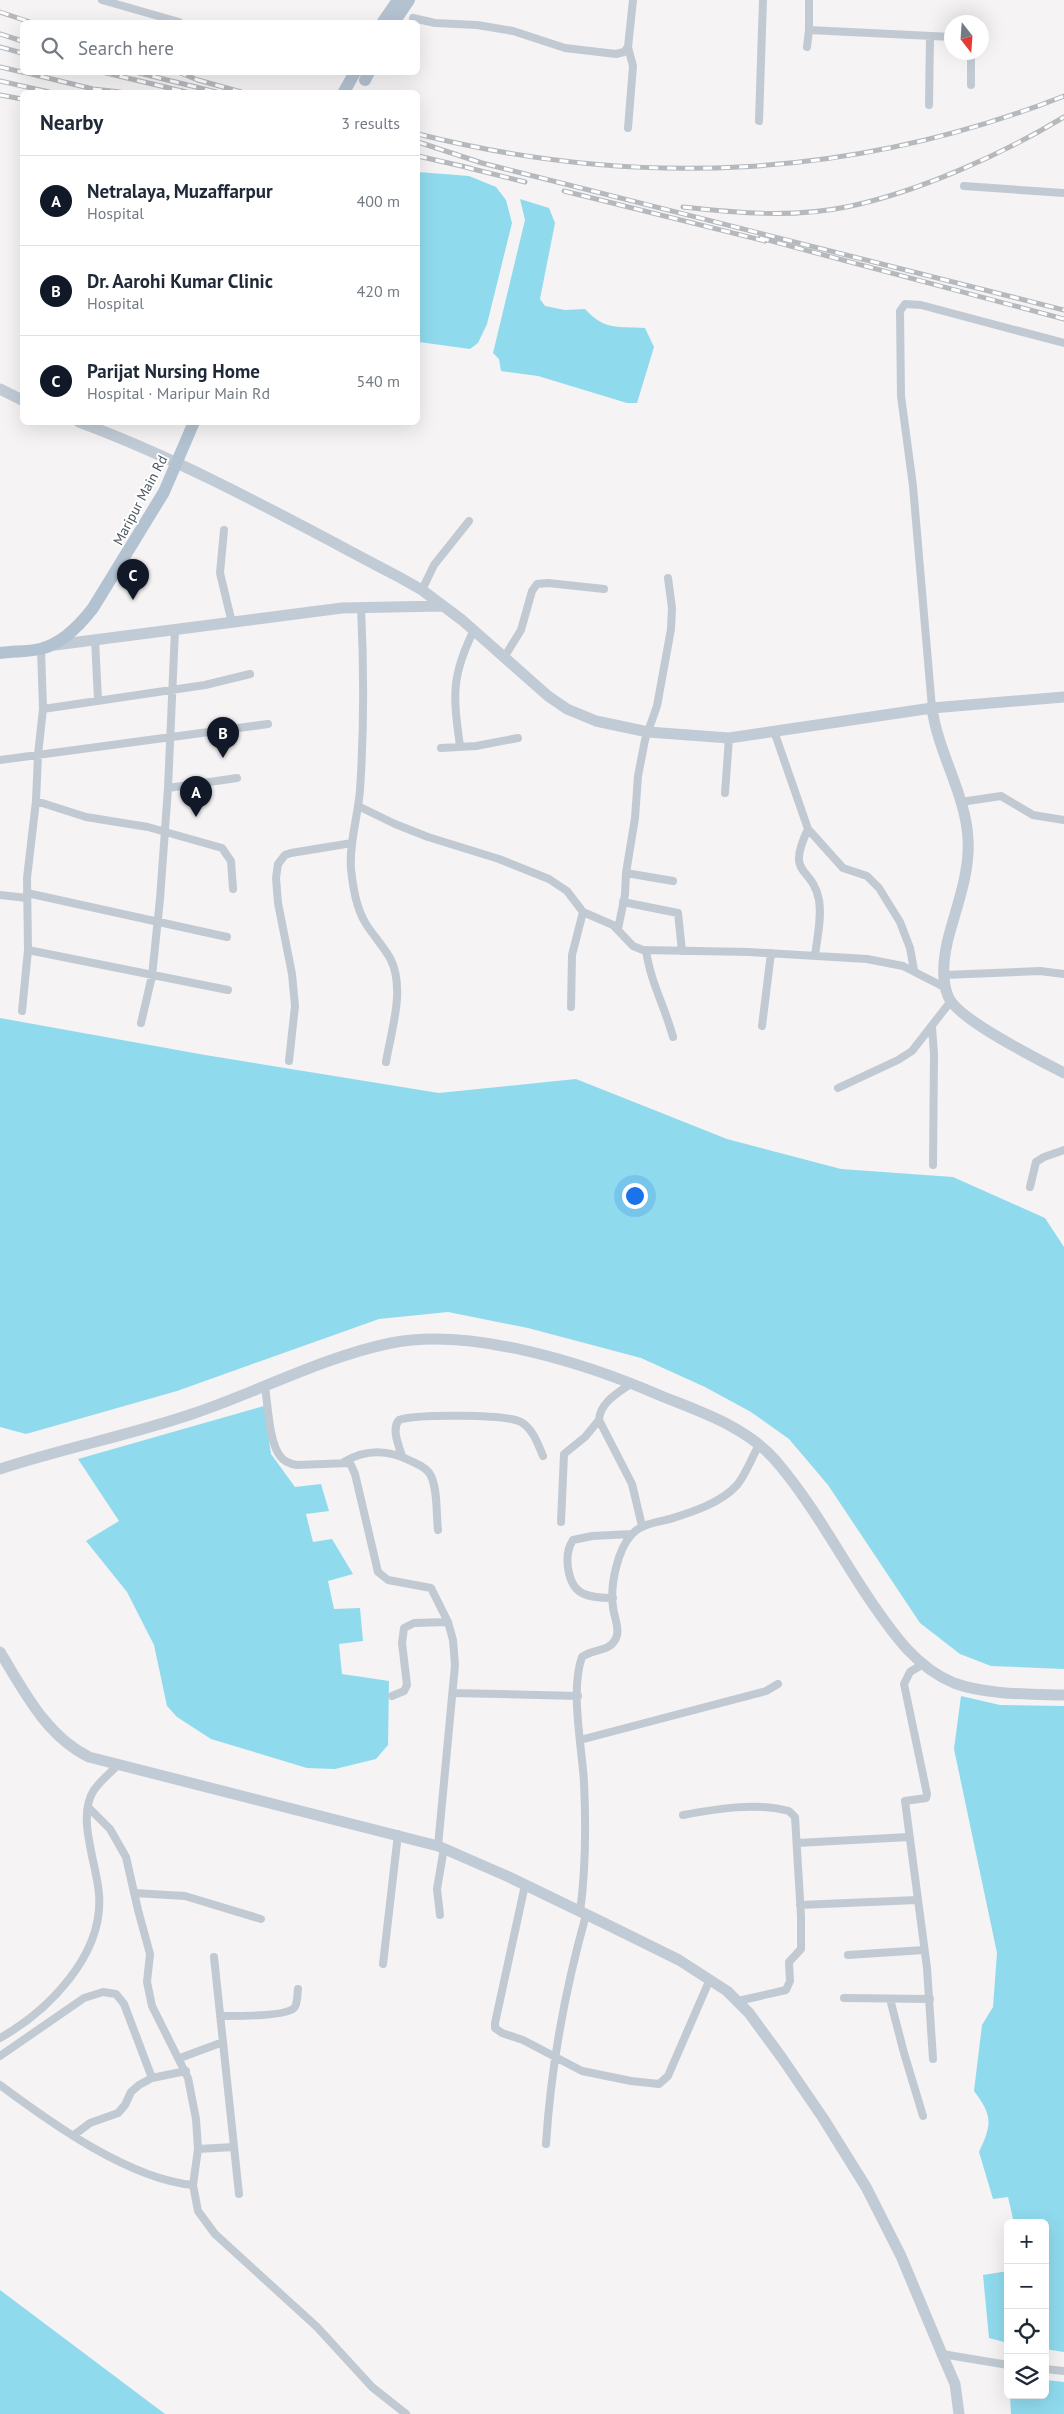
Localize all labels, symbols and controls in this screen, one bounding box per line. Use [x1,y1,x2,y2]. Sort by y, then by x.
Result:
north arrow [944,15,989,60]
search box [20,20,420,75]
icon: search [38,34,66,62]
text: Search here [78,36,174,60]
text: Nearby [40,109,103,136]
text: 3 results [341,113,400,133]
text: Netralaya, Muzaffarpur [87,179,273,203]
text: A [51,191,61,211]
text: 400 m [357,191,400,211]
text: Hospital [87,203,144,223]
text: Dr. Aarohi Kumar Clinic [87,269,273,293]
text: B [51,281,61,301]
text: 420 m [357,281,400,301]
text: Hospital [87,293,144,313]
text: Parijat Nursing Home [87,359,260,383]
text: C [52,371,60,391]
text: 540 m [357,371,400,391]
text: Hospital · Maripur Main Rd [87,383,270,403]
street label: Maripur Main Rd [109,452,171,548]
pin: C [117,559,149,600]
pin: B [207,717,239,758]
pin: A [180,776,212,817]
your location [622,1183,648,1209]
map controls [1004,2219,1049,2399]
button: + [1004,2219,1049,2264]
button: − [1004,2264,1049,2309]
button: locate [1004,2309,1049,2354]
button: layers [1004,2354,1049,2399]

